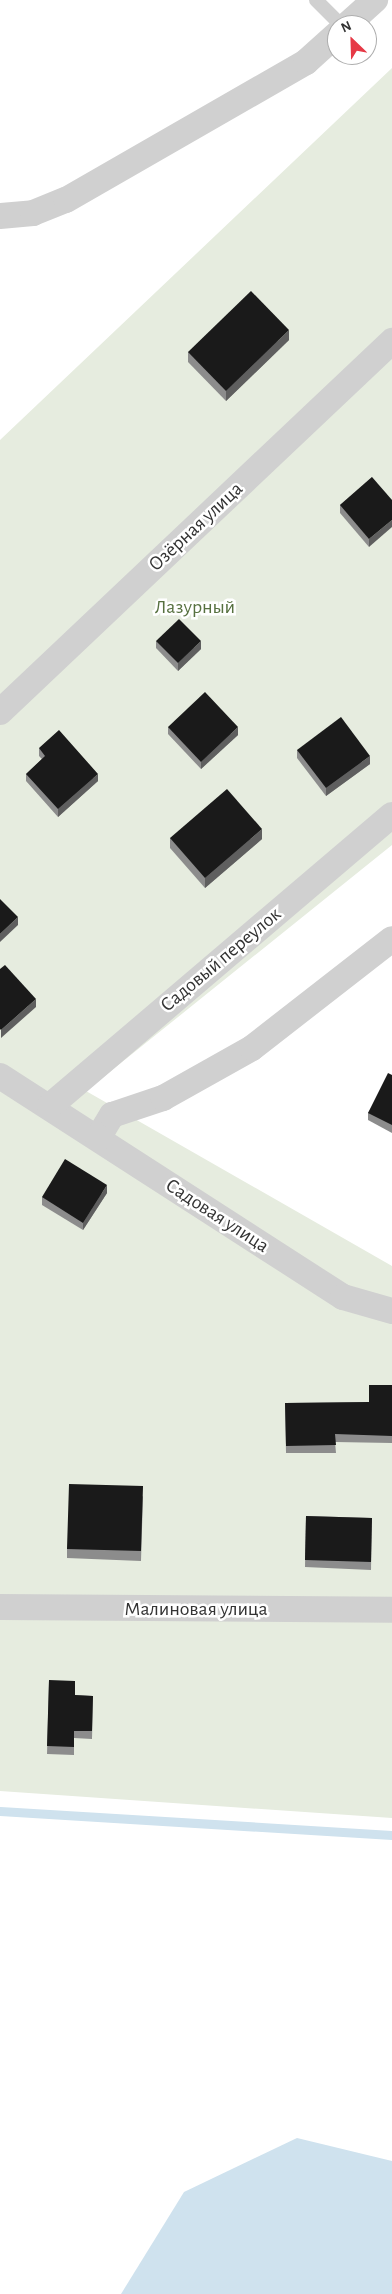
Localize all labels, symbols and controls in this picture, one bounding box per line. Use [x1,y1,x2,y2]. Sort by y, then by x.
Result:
north arrow [327,15,377,65]
text: N [339,19,354,36]
street label: Озёрная улица [144,477,248,577]
park label: Лазурный [155,595,235,619]
street label: Садовый переулок [156,903,286,1017]
street label: Садовая улица [161,1174,273,1258]
street label: Малиновая улица [124,1597,268,1621]

